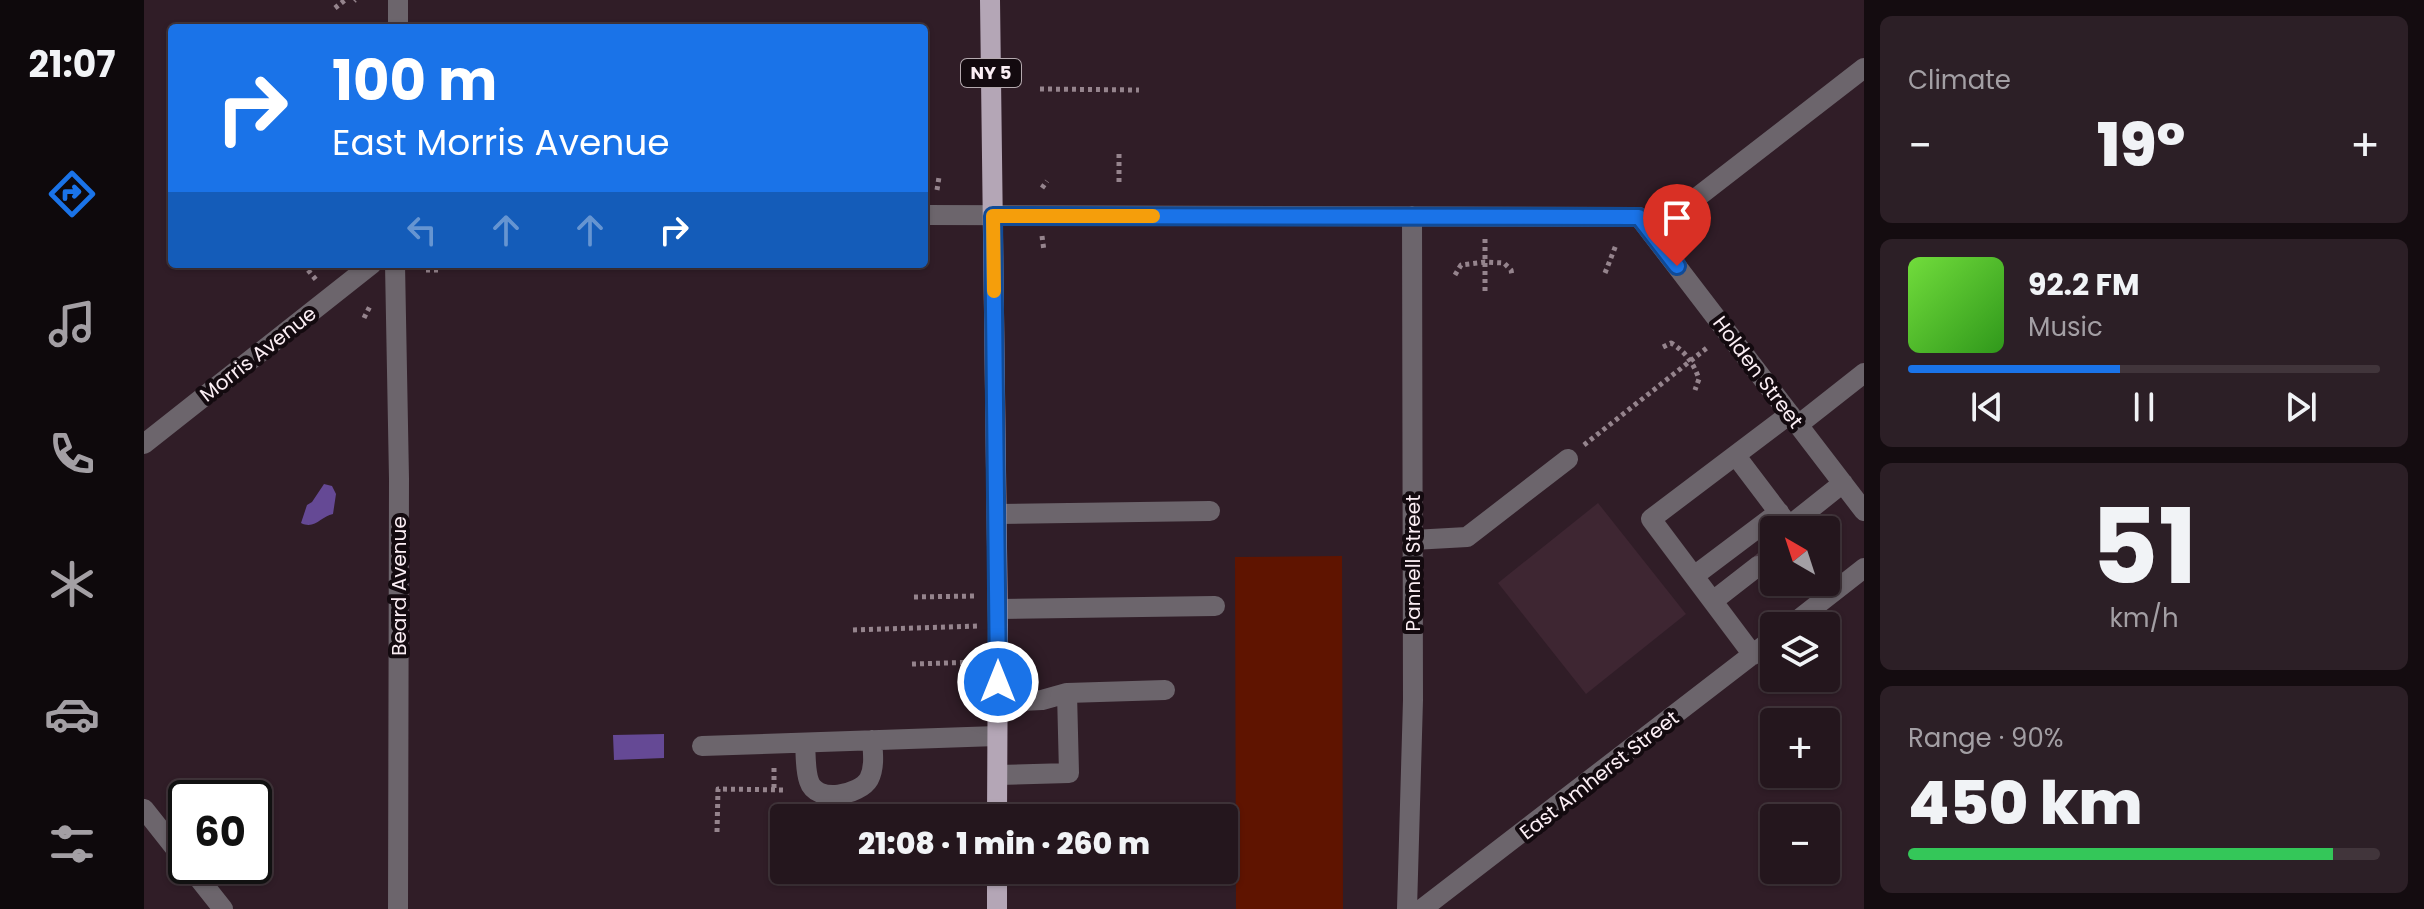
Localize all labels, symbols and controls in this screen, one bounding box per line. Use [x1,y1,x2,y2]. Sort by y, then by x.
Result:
text: 21:07 [28,39,116,90]
text: 100 m [332,41,497,120]
icon: right [200,56,304,160]
road number: NY 5 [961,59,1021,87]
text: Climate [1908,62,2011,98]
text: 19° [2097,103,2185,187]
text: − [1908,115,1932,176]
text: + [2350,115,2380,176]
text: East Morris Avenue [332,117,670,168]
icon: directions [44,166,100,222]
pin [1643,184,1711,266]
icon: arrive [1655,196,1699,240]
icon: left [400,208,444,252]
icon: ahead [484,208,528,252]
icon: ahead [568,208,612,252]
icon: right [652,208,696,252]
text: 92.2 FM [2028,263,2139,306]
icon: music [44,296,100,352]
street label: Morris Avenue [194,300,322,408]
text: Music [2028,309,2103,345]
street label: Holden Street [1706,310,1810,434]
icon: previous [1965,385,2009,429]
icon: pause [2122,385,2166,429]
icon: next [2279,385,2323,429]
icon: phone [44,426,100,482]
text: 51 [2091,474,2197,619]
street label: Pannell Street [1399,495,1427,631]
street label: Beard Avenue [385,516,413,656]
north arrow [1760,516,1840,596]
map controls [1760,516,1840,884]
icon: climate [44,556,100,612]
text: km/h [2109,600,2179,636]
button: layers [1760,612,1840,692]
position arrow [956,640,1040,724]
icon: car [44,686,100,742]
street label: East Amherst Street [1513,704,1685,846]
button: + [1760,708,1840,788]
text: Range · 90% [1908,720,2064,756]
text: 450 km [1908,761,2142,845]
speed limit sign: 60 [168,780,272,884]
button: − [1760,804,1840,884]
icon: filters [44,816,100,872]
text: 21:08 · 1 min · 260 m [858,822,1150,865]

